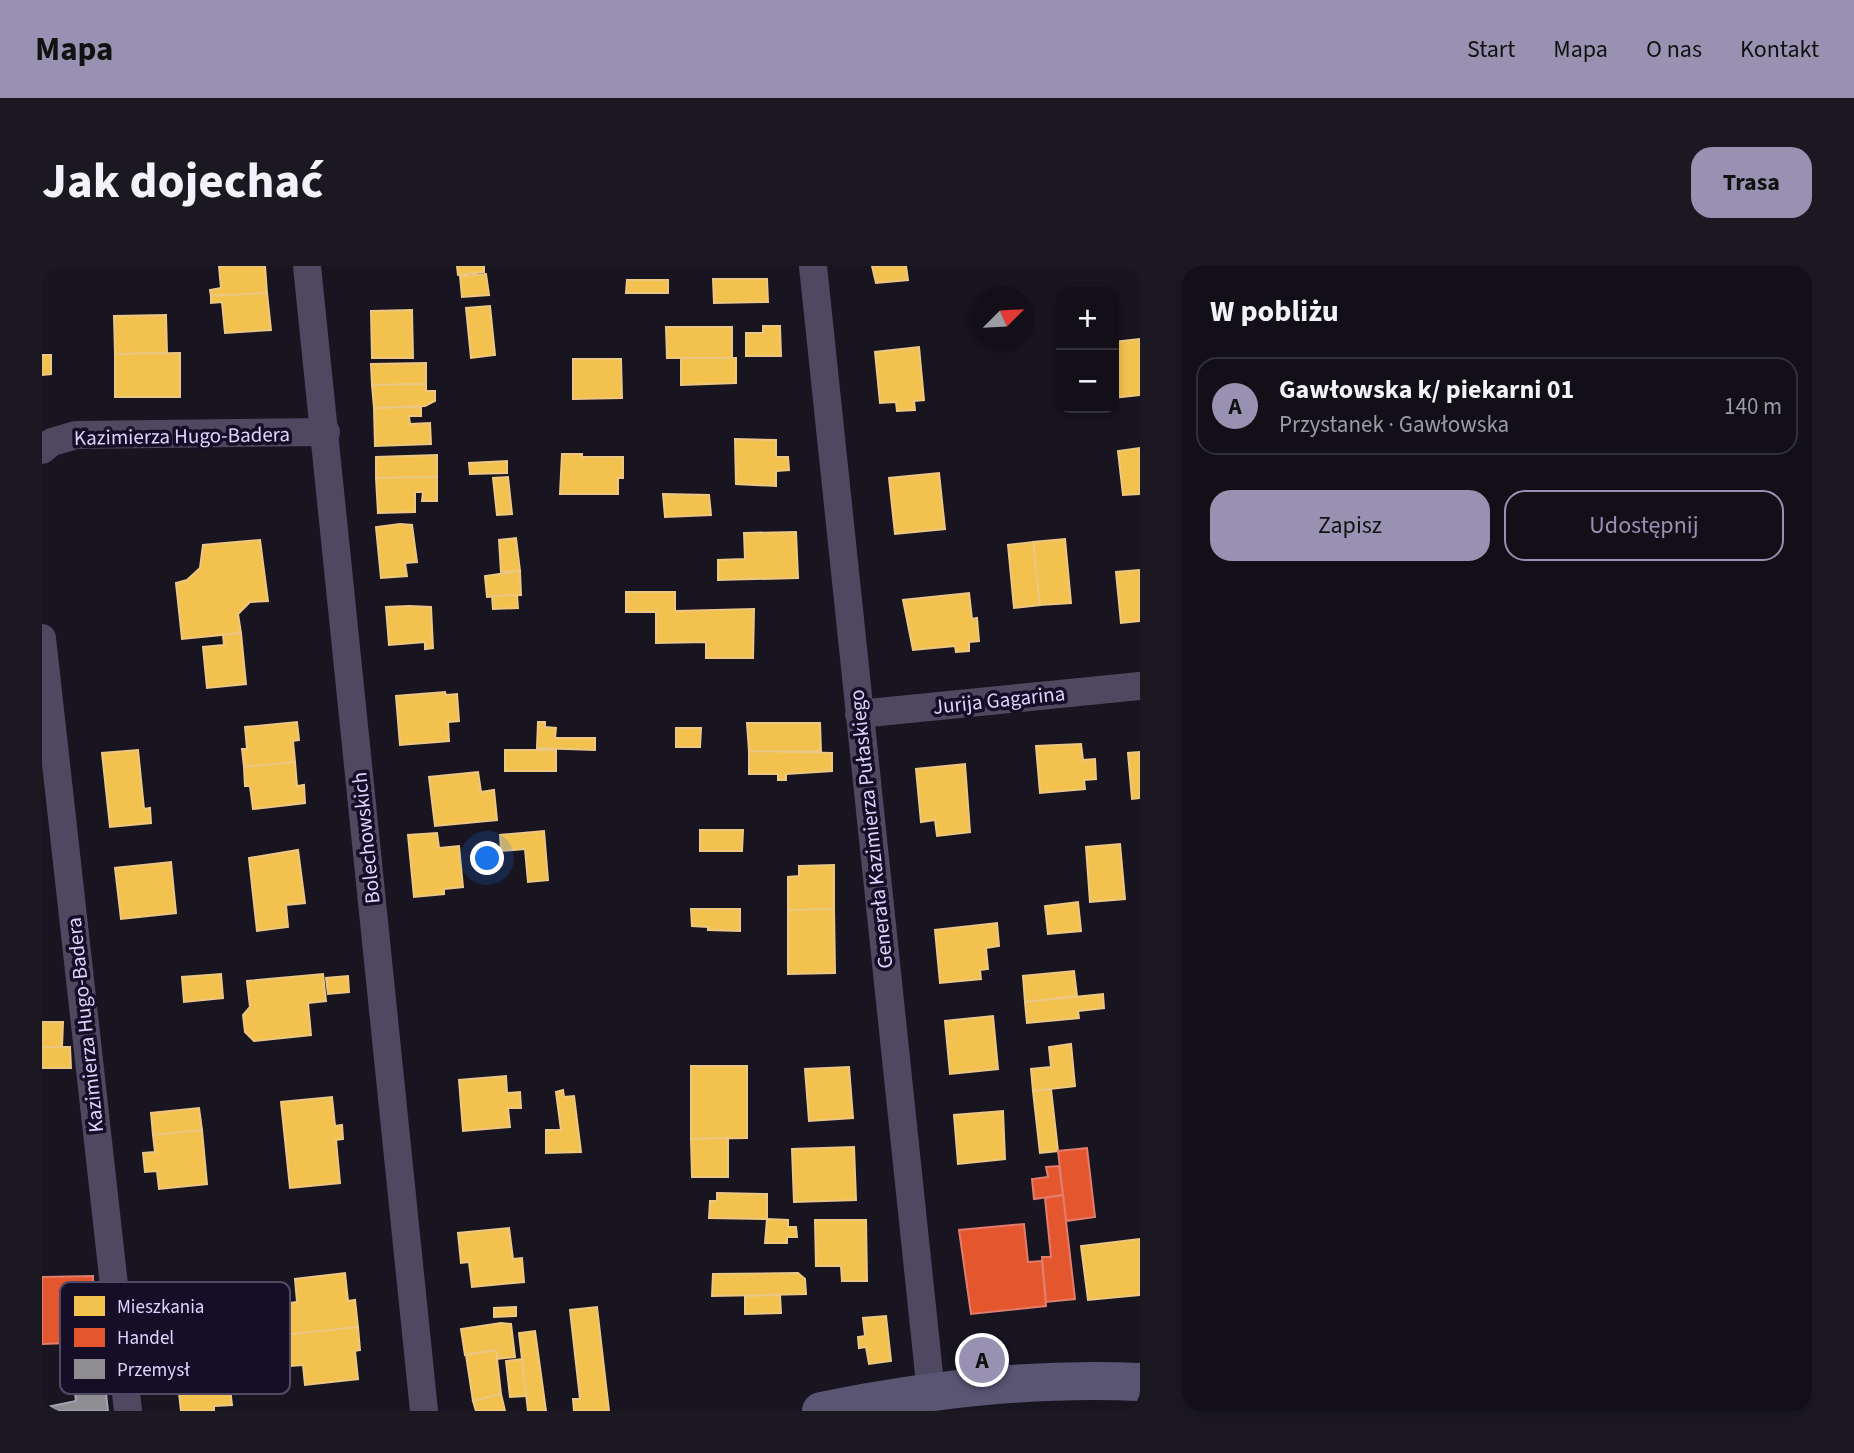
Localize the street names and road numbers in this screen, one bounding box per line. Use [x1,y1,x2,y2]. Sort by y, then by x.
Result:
street label: Kazimierza Hugo-Badera [74,419,290,453]
street label: Jurija Gagarina [931,678,1067,722]
street label: Generała Kazimierza Pułaskiego [841,688,901,970]
street label: Bolechowskich [344,771,388,905]
street label: Kazimierza Hugo-Badera [59,916,111,1134]

